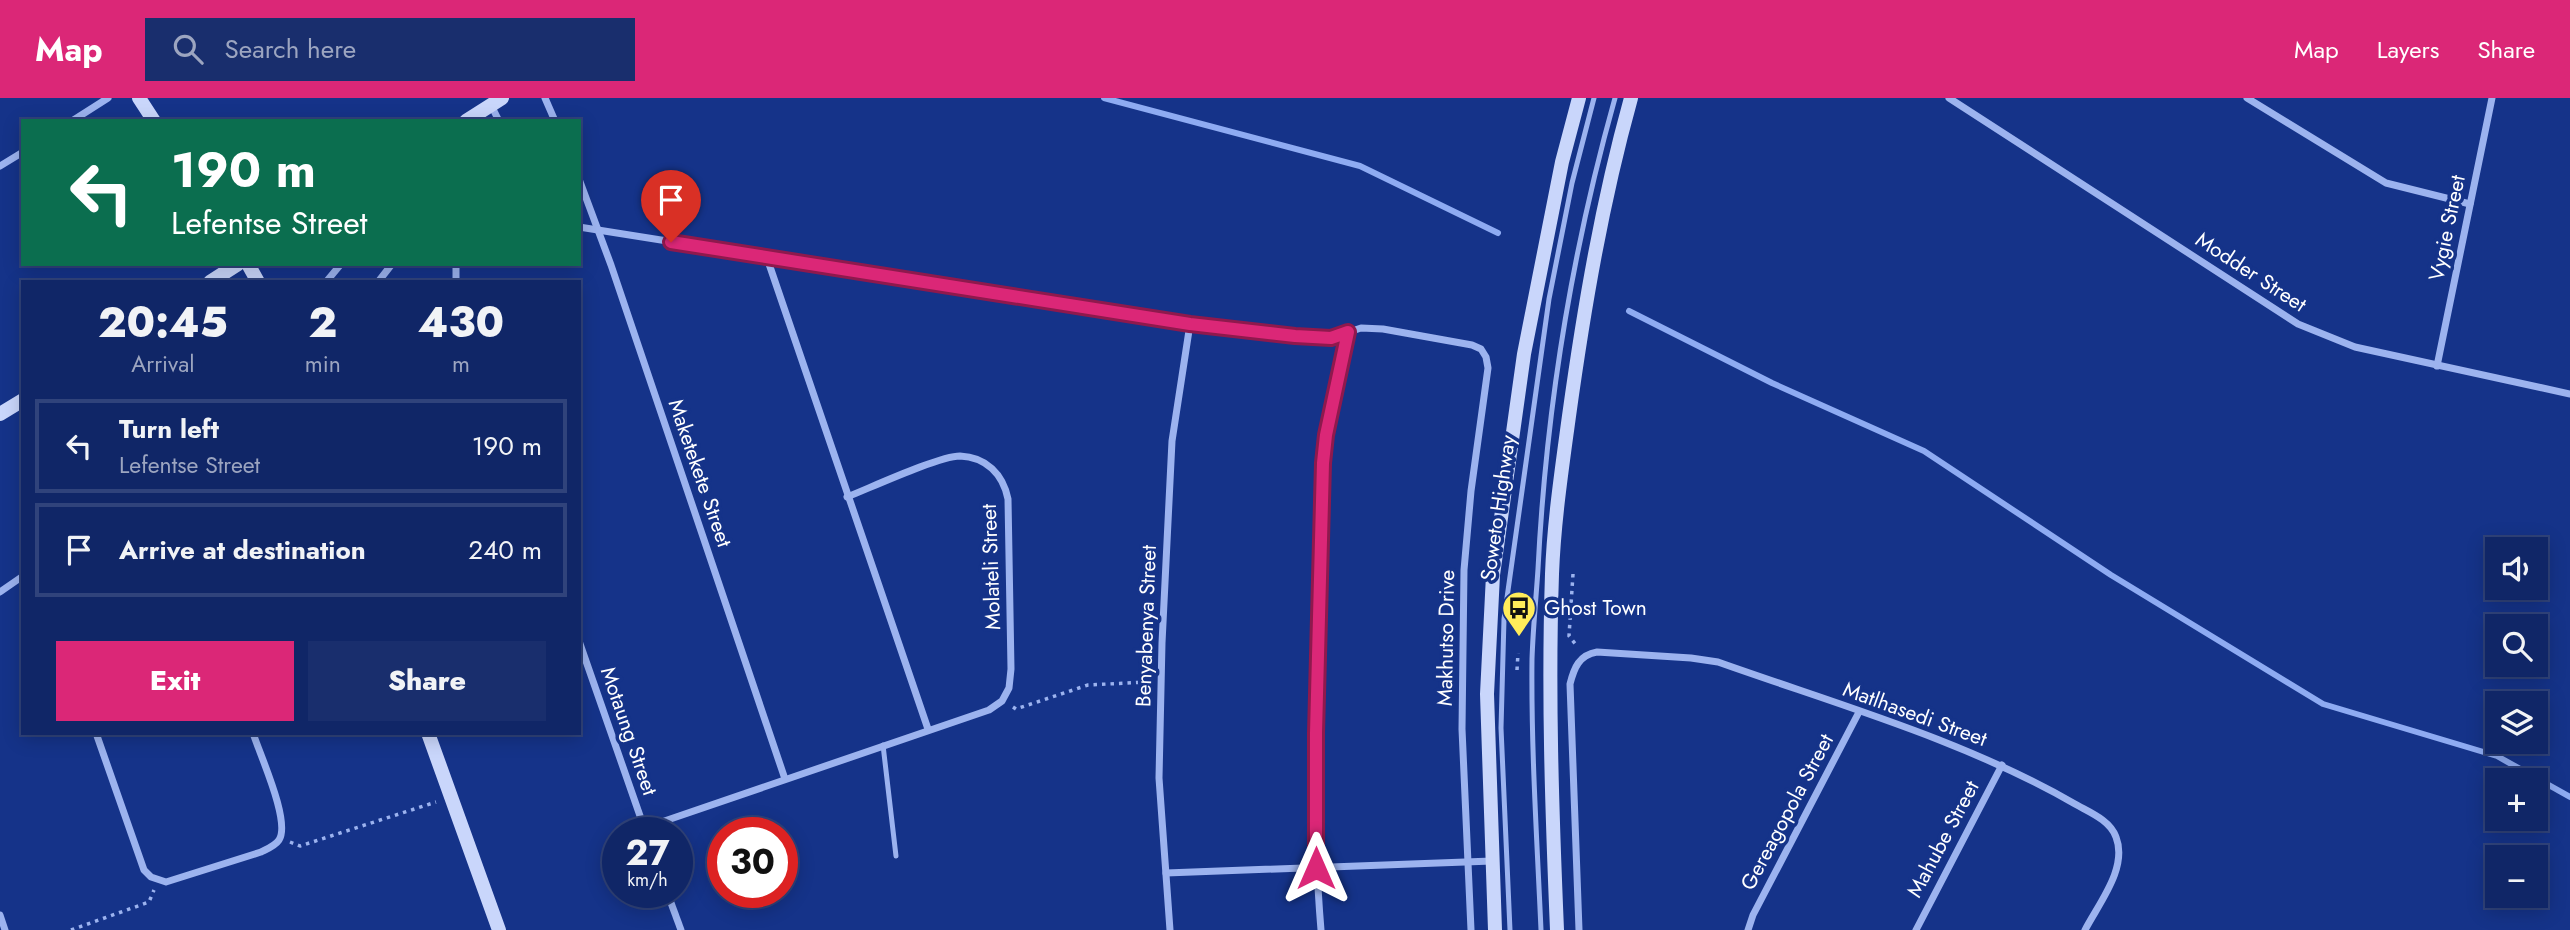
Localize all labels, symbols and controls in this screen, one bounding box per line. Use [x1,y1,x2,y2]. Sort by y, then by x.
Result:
search box [145,18,635,81]
text: Map [35,26,103,73]
icon: search [169,30,207,68]
text: Search here [225,30,356,68]
text: Map [2294,32,2339,67]
text: Layers [2377,32,2439,67]
text: Share [2477,32,2535,67]
text: 190 m [171,135,316,205]
icon: left [56,147,147,238]
pin [641,170,701,242]
street label: Vygie Street [2421,172,2473,284]
icon: arrive [652,181,690,219]
text: Lefentse Street [171,200,367,246]
street label: Modder Street [2190,225,2312,319]
text: 20:45 [98,292,228,353]
text: 2 [308,292,337,353]
text: 430 [418,292,504,353]
text: Arrival [131,347,195,381]
text: min [305,347,341,381]
text: m [452,347,470,381]
street label: Maketekete Street [661,395,739,551]
text: Turn left [119,410,219,448]
icon: left [60,427,98,465]
text: 190 m [472,427,542,465]
street label: Soweto Highway [1473,432,1523,583]
text: Lefentse Street [119,448,260,482]
street label: Molateli Street [974,504,1008,630]
icon: arrive [60,531,98,569]
text: Arrive at destination [119,531,366,569]
text: 240 m [468,531,542,569]
map controls [2485,537,2548,908]
button: sound [2485,537,2548,600]
street label: Benyabenya Street [1128,544,1164,708]
street label: Makhutso Drive [1430,569,1462,706]
bus stop icon: Ghost Town [1500,589,1538,638]
place label: Ghost Town [1544,593,1647,623]
button: search [2485,614,2548,677]
button: Exit [56,641,294,721]
button: Share [308,641,546,721]
street label: Motaung Street [593,663,665,799]
street label: Matlhasedi Street [1839,674,1991,754]
button: layers [2485,691,2548,754]
street label: Gereagopola Street [1733,729,1841,895]
button: + [2485,768,2548,831]
street label: Mahube Street [1900,775,1986,903]
speed limit sign: 30 [707,817,798,908]
text: 27 [625,828,670,878]
position arrow [1279,831,1353,905]
button: − [2485,845,2548,908]
text: km/h [627,867,668,893]

